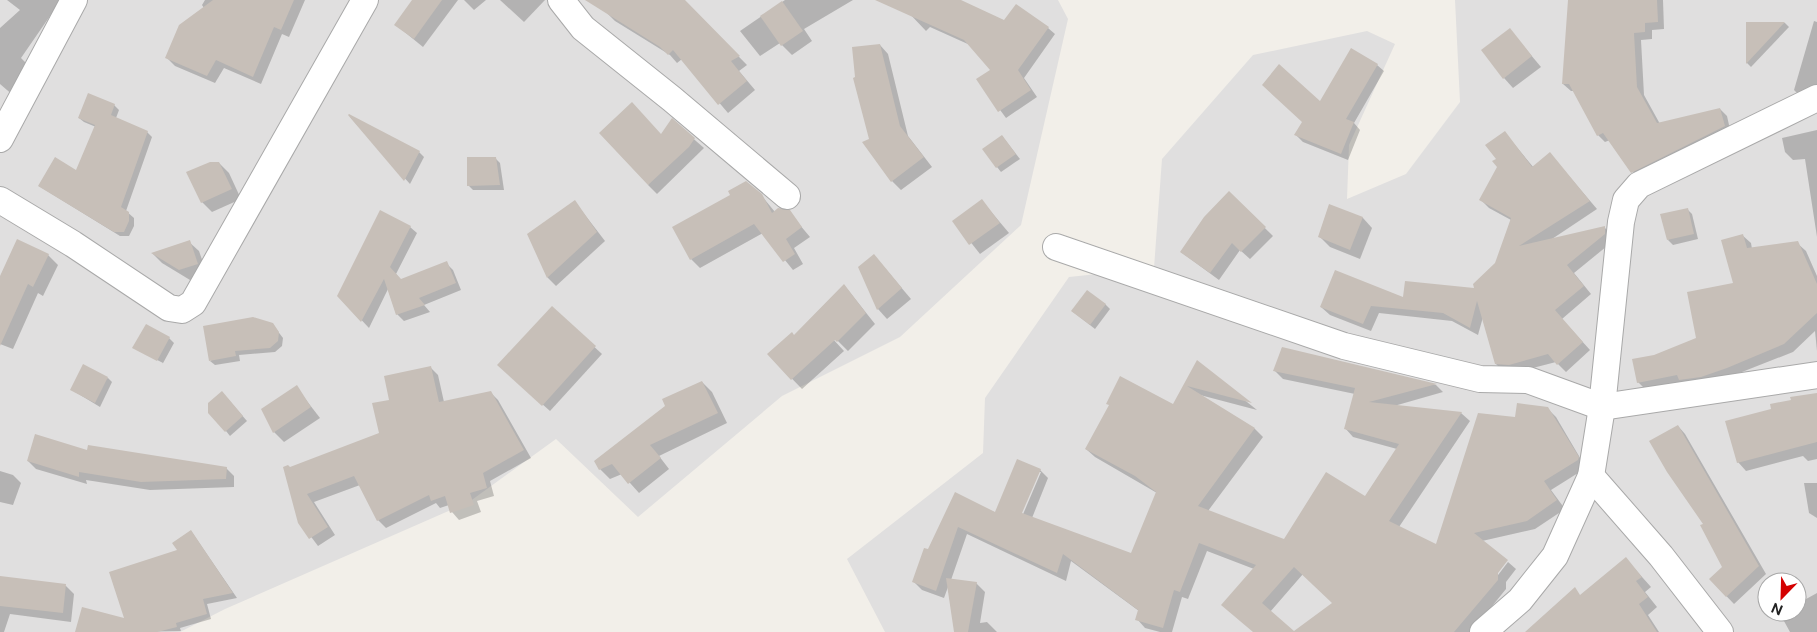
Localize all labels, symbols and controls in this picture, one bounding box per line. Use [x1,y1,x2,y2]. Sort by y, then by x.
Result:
north arrow [1757,572,1807,622]
text: N [1769,599,1785,618]

